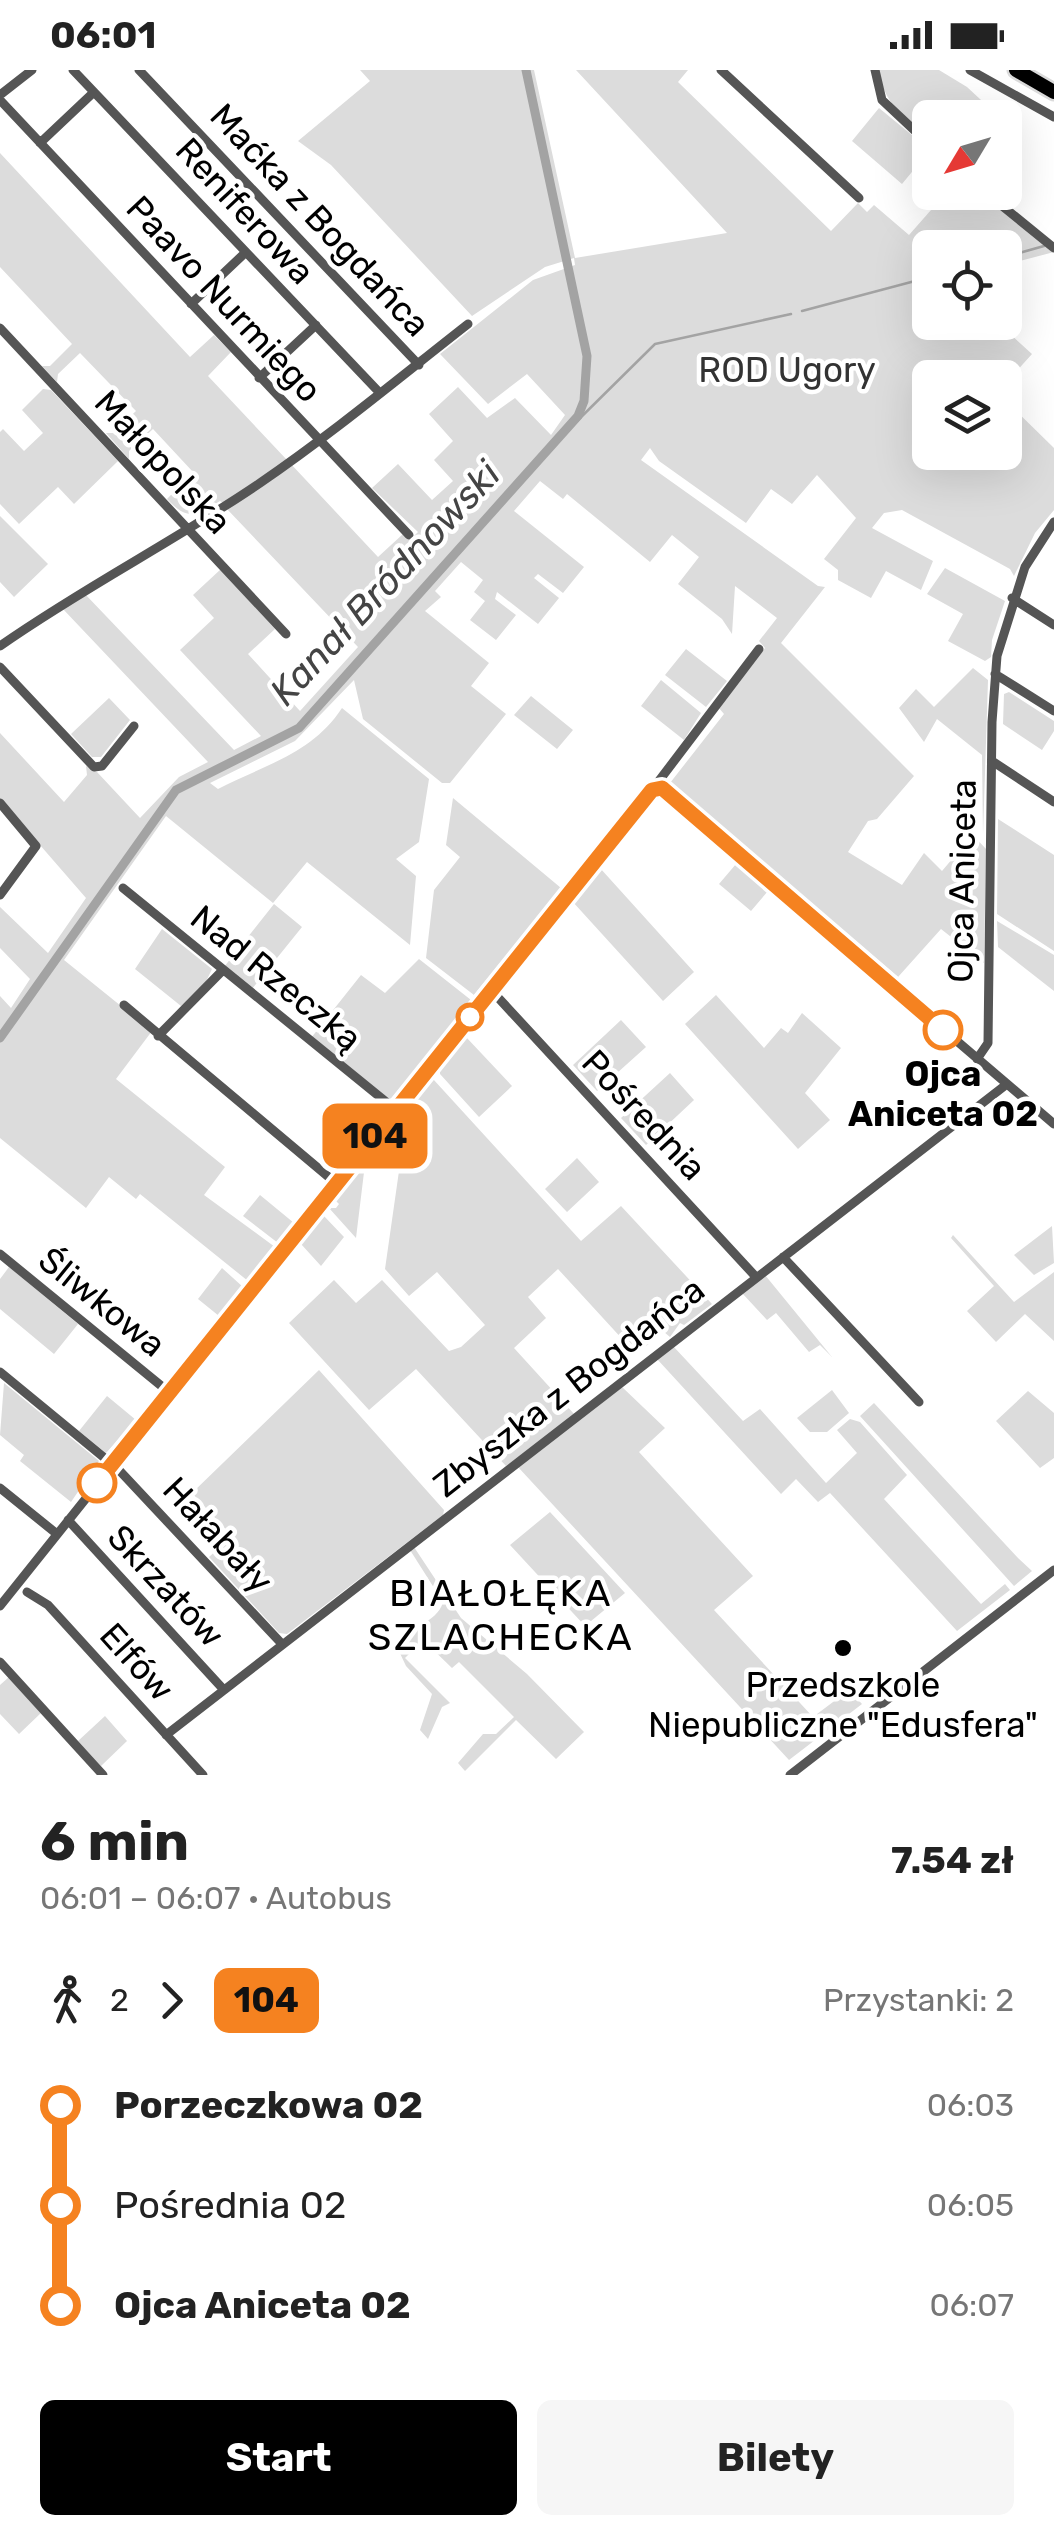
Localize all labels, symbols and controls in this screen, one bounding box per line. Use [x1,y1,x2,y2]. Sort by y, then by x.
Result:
text: 06:01 [50,12,156,58]
street label: Maćka z Bogdańca [201,95,439,345]
north arrow [912,100,1022,210]
map controls [912,100,1022,470]
street label: Reniferowa [167,129,323,293]
street label: Paavo Nurmiego [118,187,330,411]
button: locate [912,230,1022,340]
park label: ROD Ugory [698,349,876,391]
button: layers [912,360,1022,470]
street label: Małopolska [86,381,240,543]
water label: Kanał Bródnowski [260,451,510,714]
street label: Ojca Aniceta [939,779,985,983]
street label: Nad Rzeczką [182,896,370,1060]
unlabelled marker [457,1004,483,1030]
marker: Ojca Aniceta 02 [924,1011,962,1049]
street label: Pośrednia [573,1041,715,1189]
place label: Ojca Aniceta 02 [848,1053,1038,1135]
line badge: 104 [318,1104,432,1168]
text: 104 [342,1115,408,1157]
street label: Śliwkowa [30,1238,174,1366]
street label: Zbyszka z Bogdańca [425,1268,713,1506]
unlabelled marker [78,1464,116,1502]
street label: Hałabały [154,1469,282,1601]
street label: Skrzatów [99,1516,233,1656]
district label: BIAŁOŁĘKA SZLACHECKA [368,1570,634,1660]
street label: Elfów [91,1614,183,1710]
marker: Przedszkole Niepubliczne "Edusfera" [832,1637,854,1659]
place label: Przedszkole Niepubliczne "Edusfera" [648,1664,1038,1746]
text: 6 min [40,1809,189,1874]
text: 7.54 zł [891,1837,1014,1883]
text: 06:01 – 06:07 · Autobus [40,1879,392,1917]
icon: walk [40,1973,95,2028]
icon: forward [144,1973,199,2028]
text: 104 [234,1979,299,2021]
text: 2 [110,1981,129,2019]
text: Przystanki: 2 [823,1981,1014,2019]
text: Porzeczkowa 02 [114,2082,423,2128]
text: 06:03 [927,2086,1014,2124]
text: Pośrednia 02 [114,2182,346,2228]
text: 06:05 [927,2186,1014,2224]
text: Ojca Aniceta 02 [114,2282,411,2328]
text: 06:07 [929,2286,1014,2324]
button: Start [40,2400,517,2515]
button: Bilety [537,2400,1014,2515]

